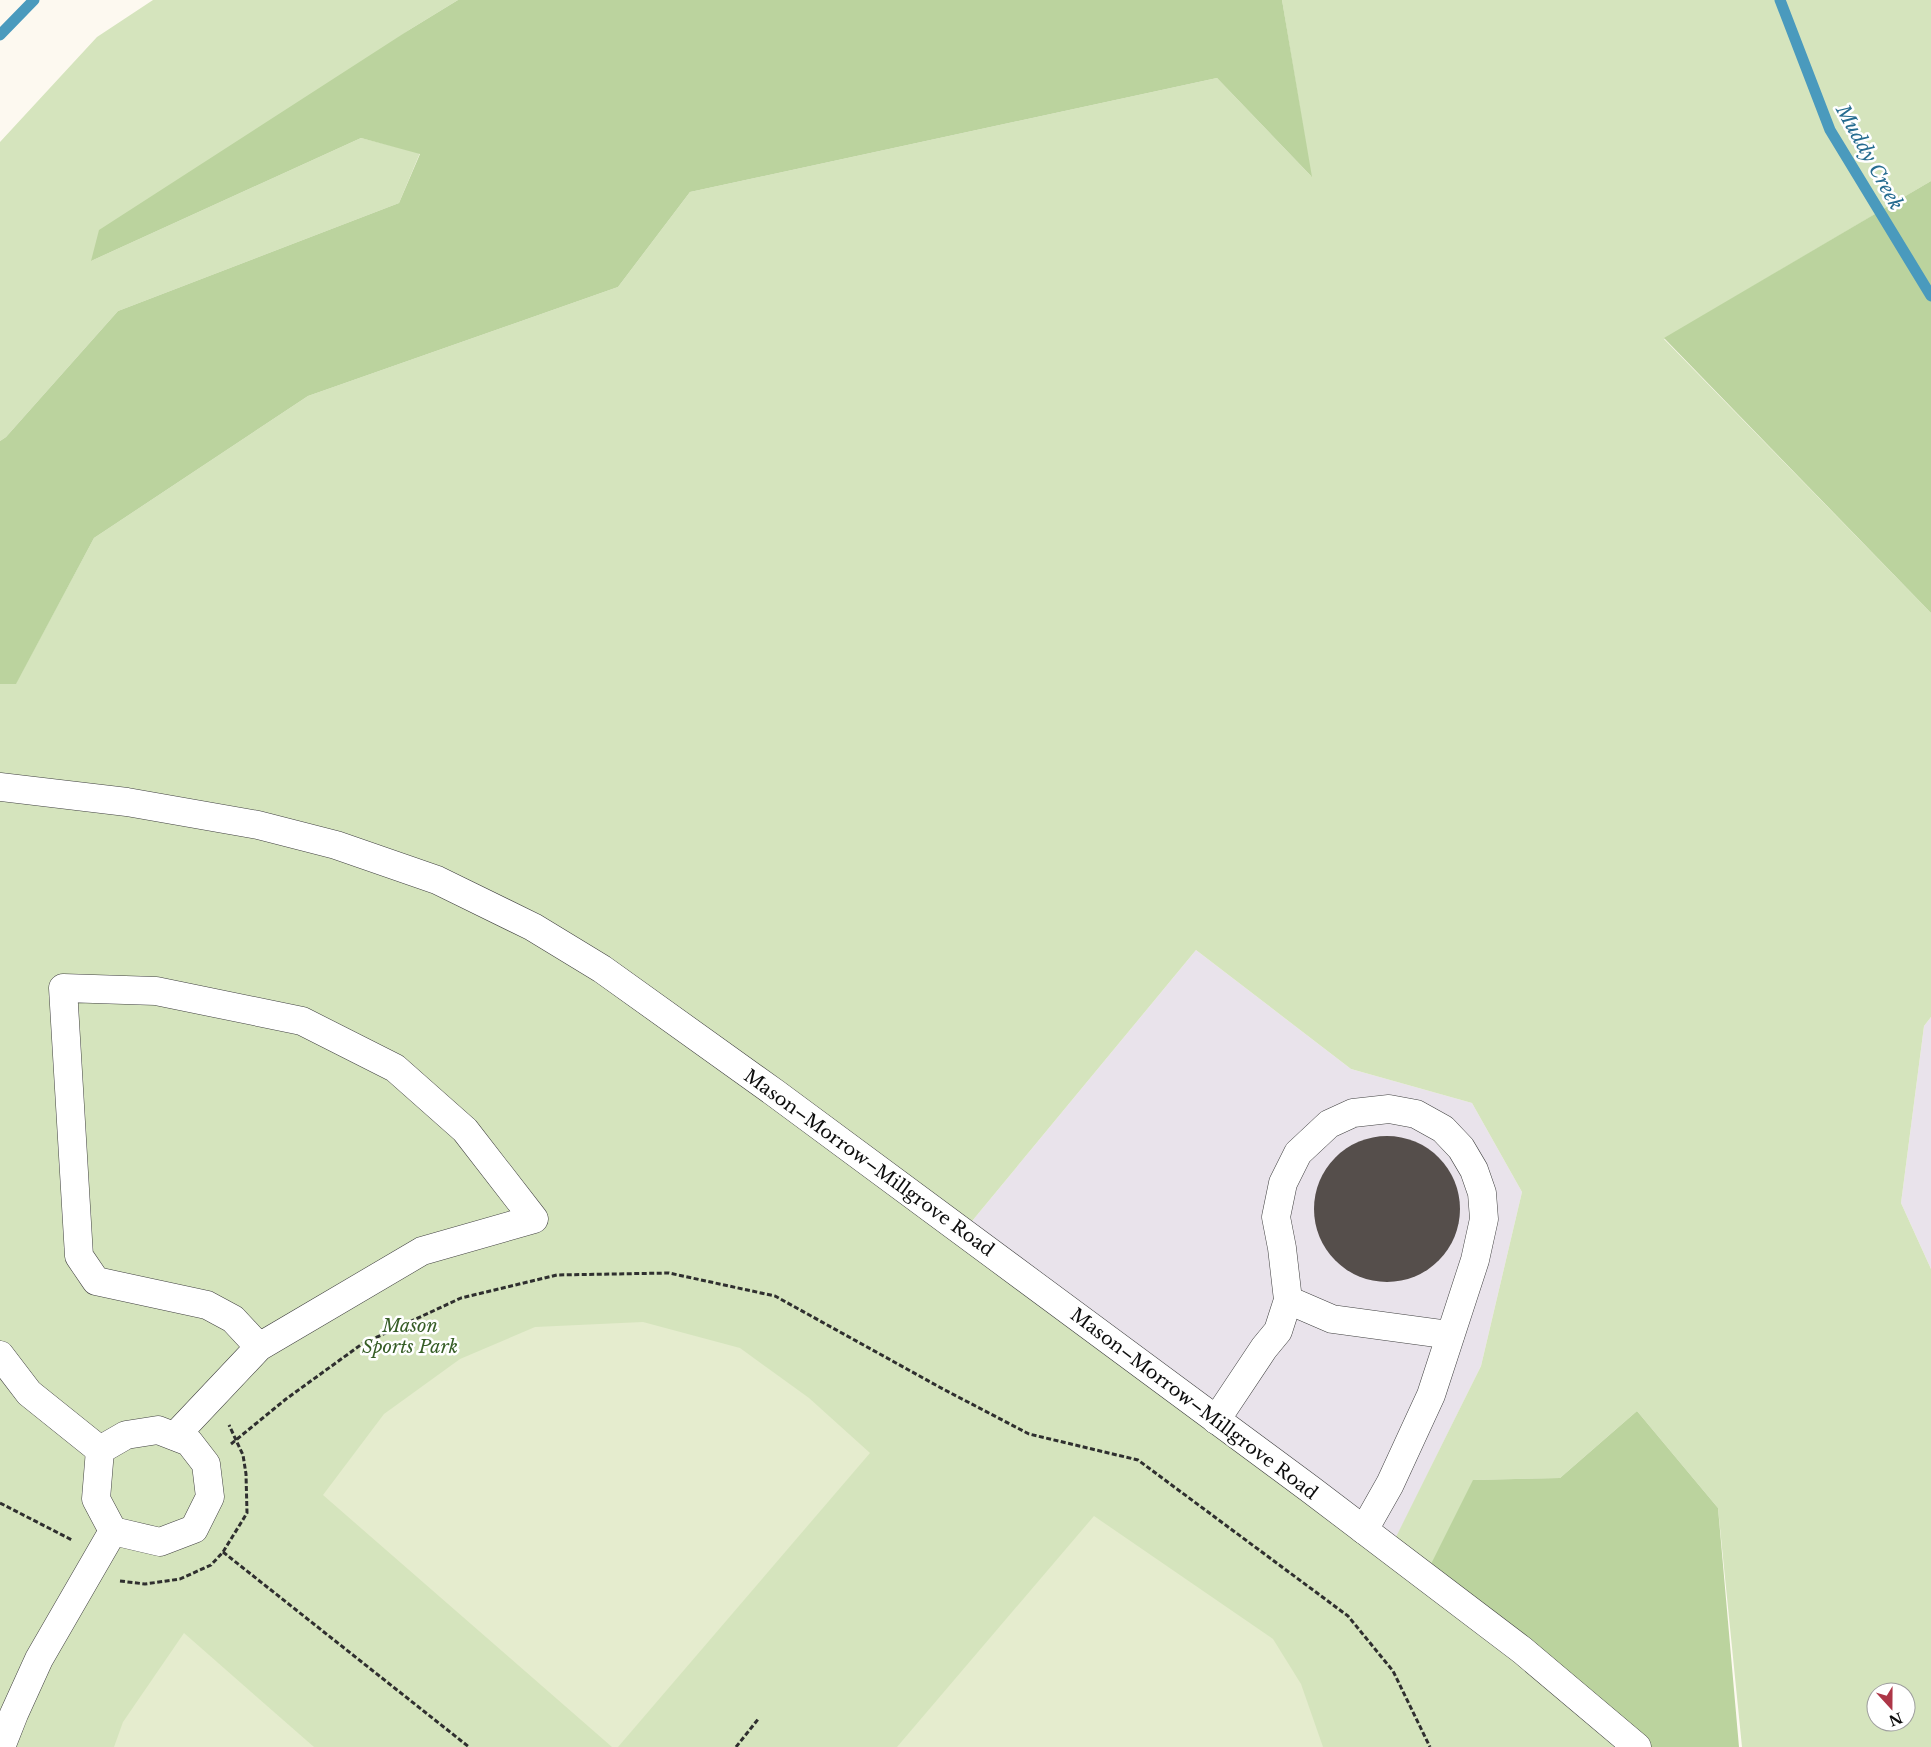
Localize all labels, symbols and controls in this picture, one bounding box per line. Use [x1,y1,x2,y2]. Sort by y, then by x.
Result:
water label: Muddy Creek [1831,100,1908,214]
street label: Mason–Morrow–Millgrove Road [740,1065,998,1261]
street label: Mason–Morrow–Millgrove Road [1066,1304,1322,1504]
park label: Mason Sports Park [362,1315,458,1358]
north arrow [1866,1682,1916,1732]
text: N [1886,1708,1905,1730]

